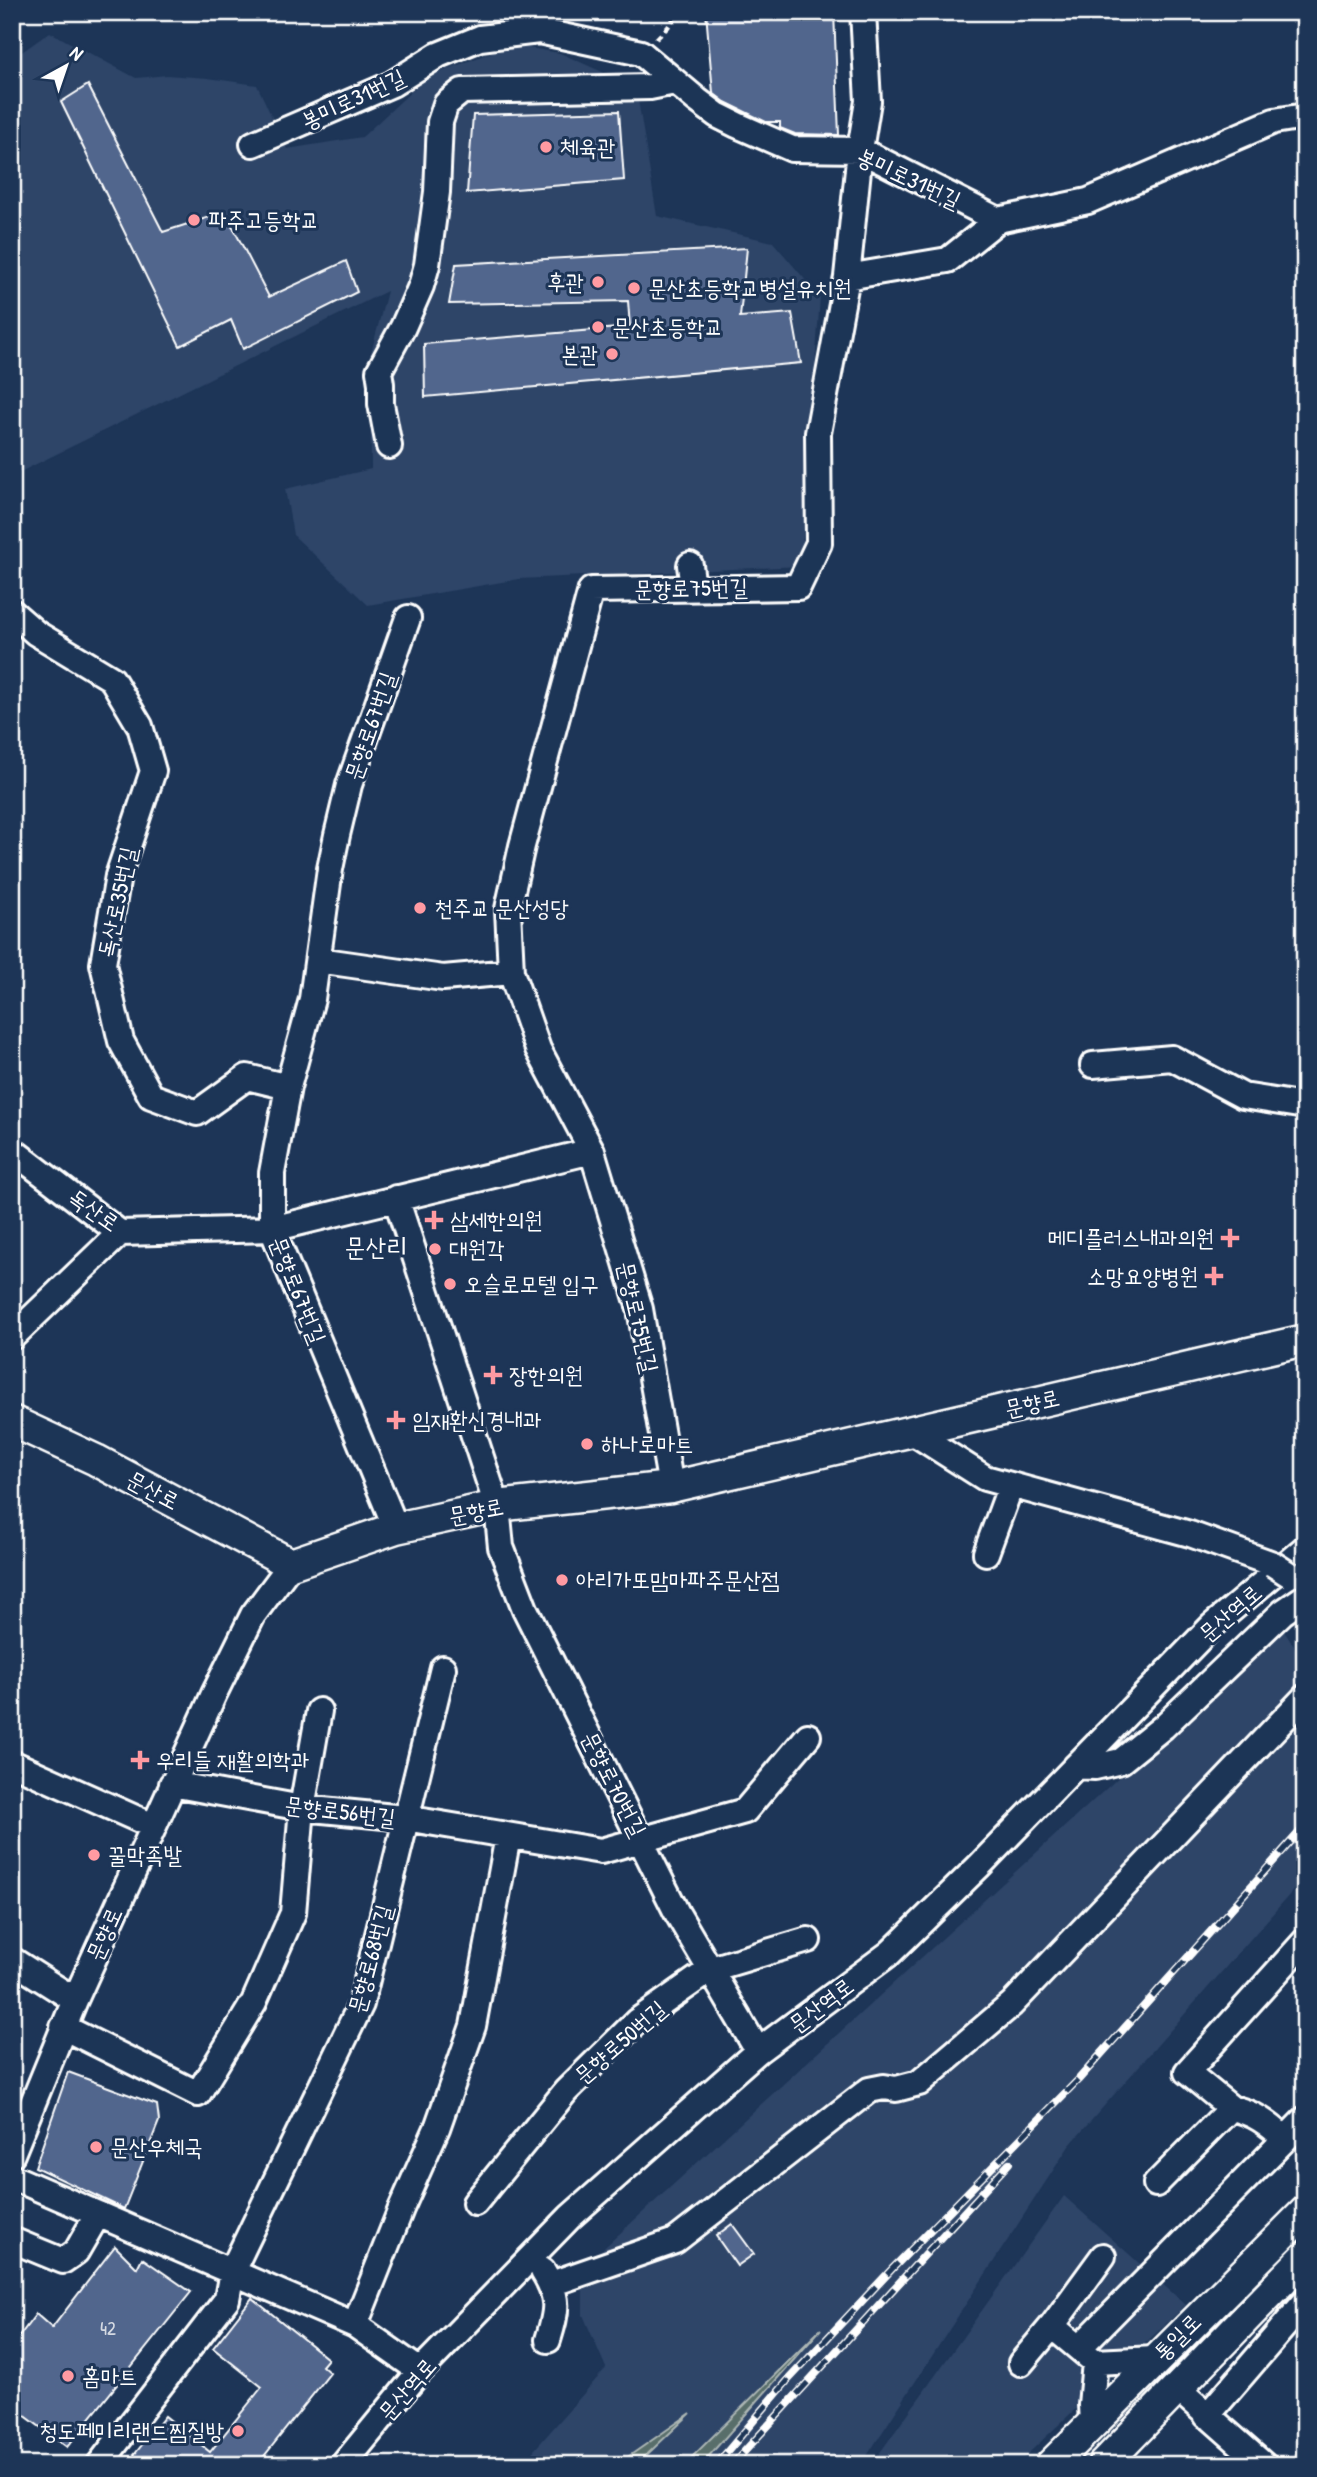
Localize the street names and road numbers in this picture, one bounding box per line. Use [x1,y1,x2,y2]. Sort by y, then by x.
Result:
street label: 봉미로31번길 [296,61,410,136]
street label: 봉미로31번길 [852,140,966,215]
street label: 문향로75번길 [634,571,748,604]
street label: 문향로67번길 [336,667,403,784]
street label: 독산로35번길 [90,844,143,960]
street label: 독산로 [63,1181,126,1238]
street label: 문향로67번길 [263,1232,334,1348]
street label: 문향로75번길 [611,1258,666,1376]
street label: 문향로 [1001,1381,1062,1424]
street label: 문산로 [121,1463,185,1516]
street label: 문향로 [446,1490,506,1531]
street label: 문산역로 [1192,1577,1268,1649]
street label: 문향로70번길 [575,1726,654,1842]
street label: 문향로56번길 [283,1788,397,1833]
street label: 문향로68번길 [340,1901,399,2017]
street label: 문향로 [78,1902,129,1965]
street label: 문산역로 [782,1970,860,2039]
street label: 문향로50번길 [567,1993,672,2090]
street label: 통일로 [1146,2306,1207,2367]
street label: 문산역로 [371,2351,443,2427]

